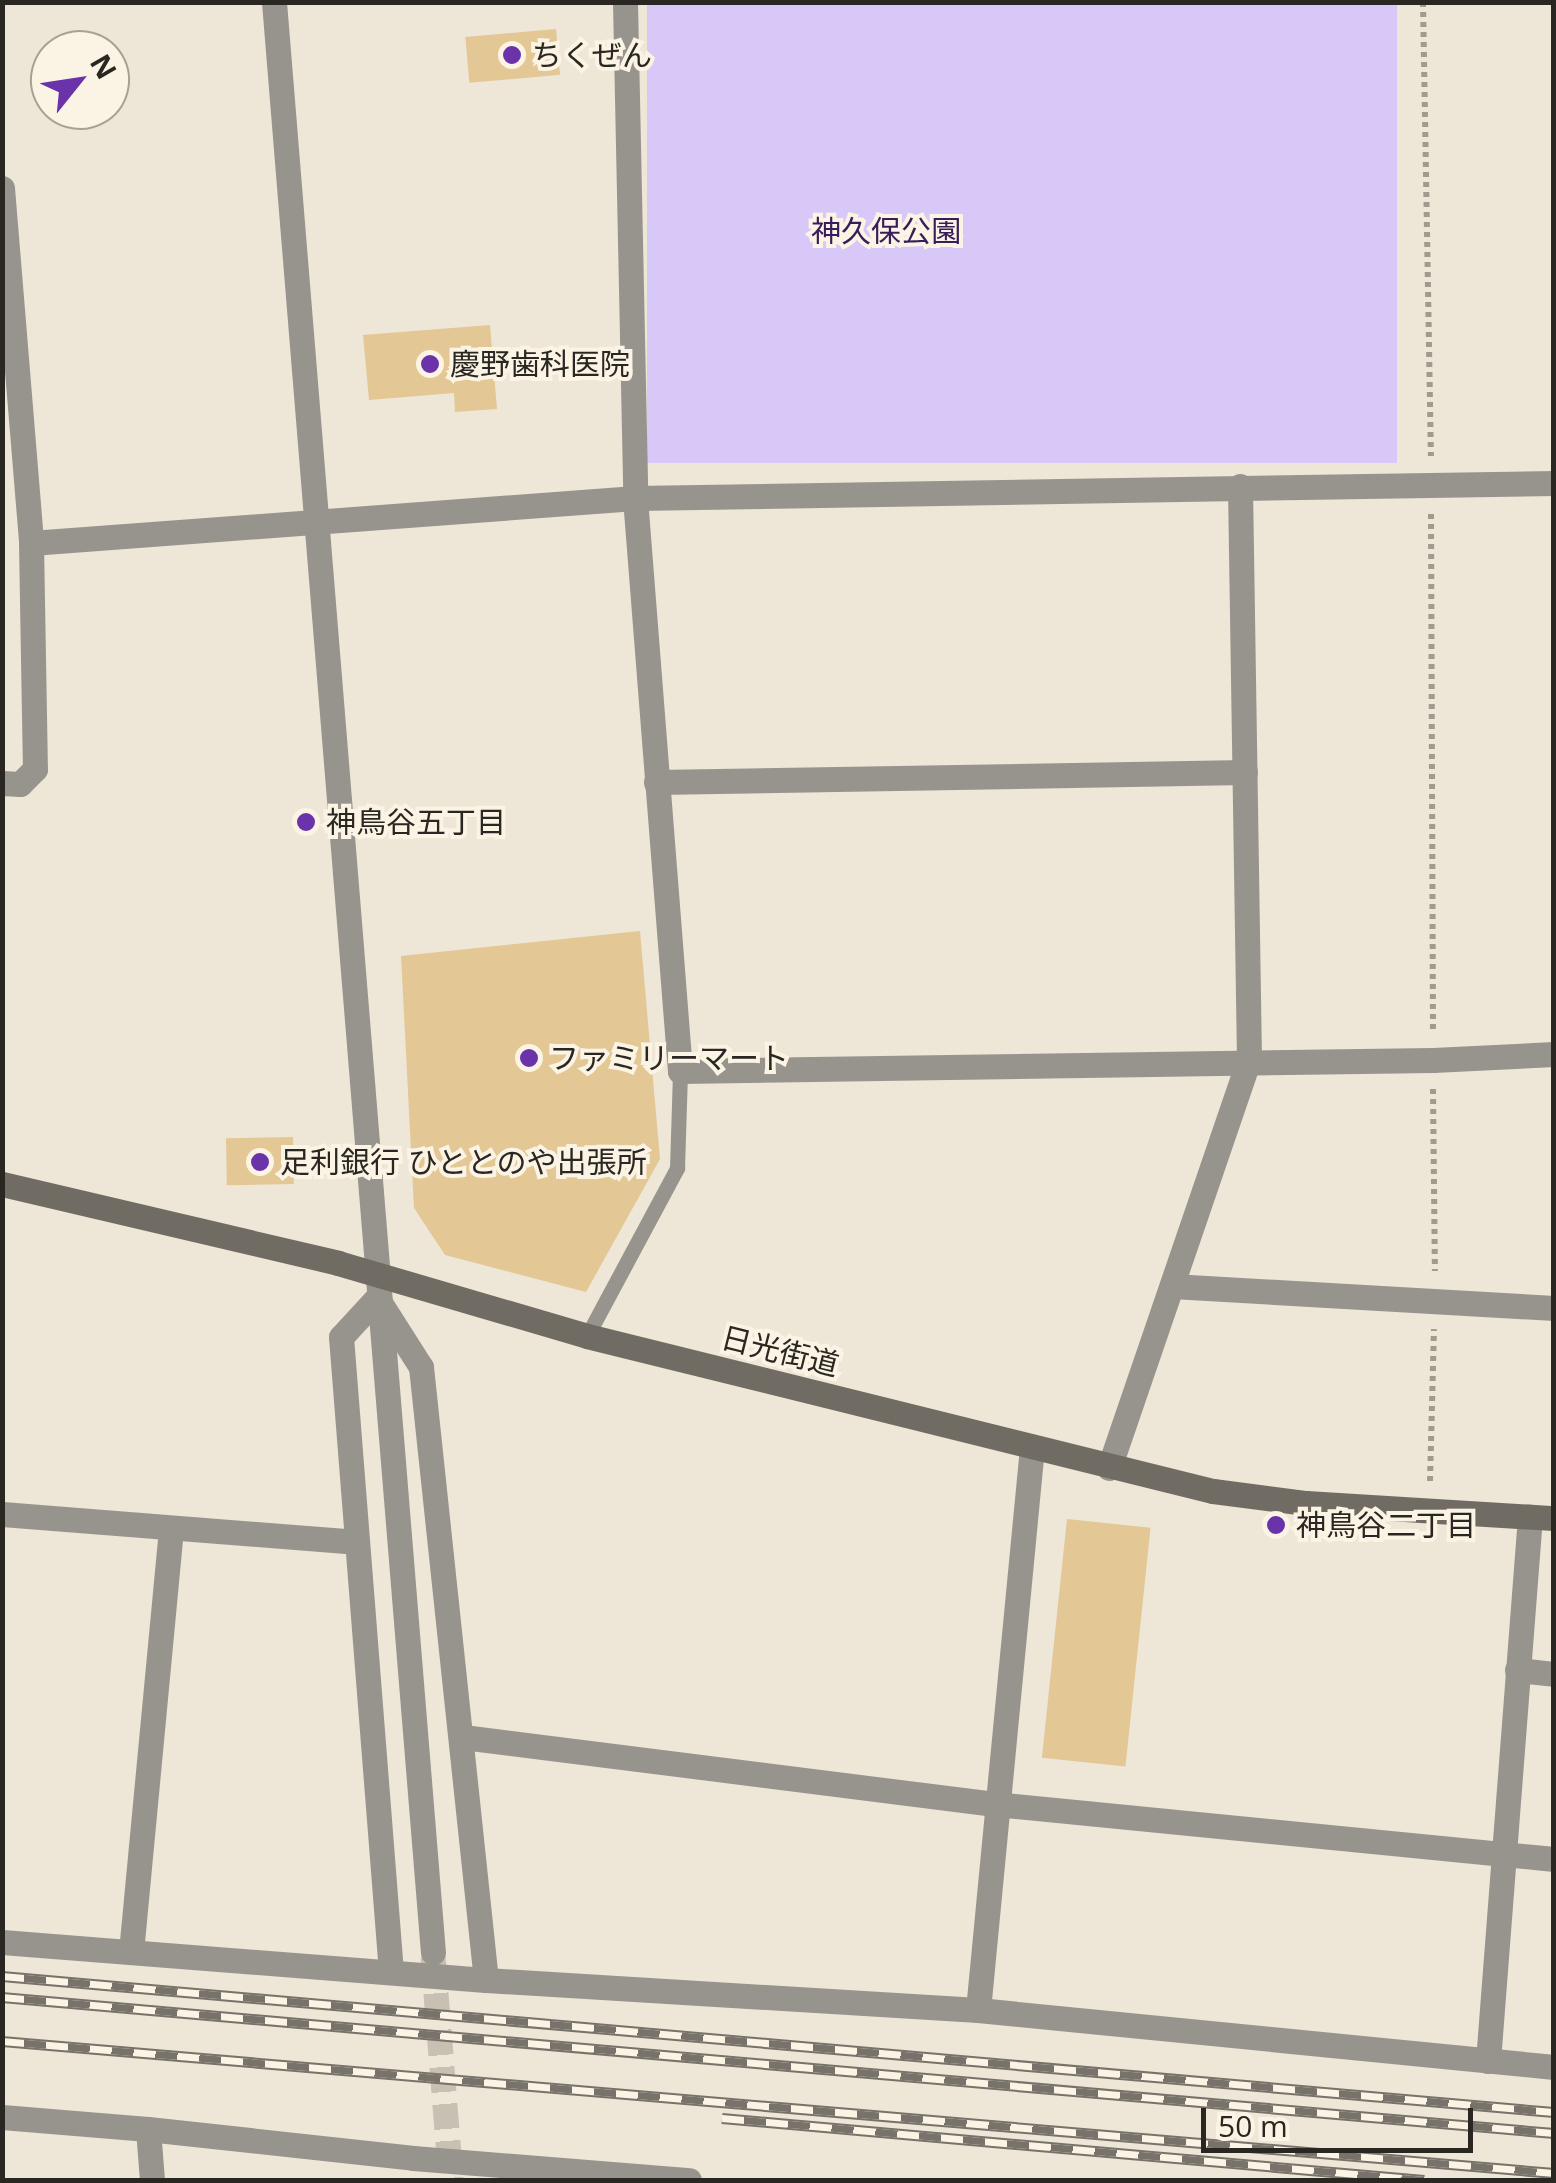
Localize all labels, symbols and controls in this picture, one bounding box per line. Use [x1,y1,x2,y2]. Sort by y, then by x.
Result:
north arrow [30,30,130,130]
place label: ちくぜん [532,37,652,73]
marker: ちくぜん [501,44,523,66]
text: N [82,47,126,85]
park label: 神久保公園 [811,213,961,249]
place label: 慶野歯科医院 [450,346,630,382]
marker: 慶野歯科医院 [419,353,441,375]
place label: 神鳥谷五丁目 [326,804,506,840]
marker: 神鳥谷五丁目 [295,811,317,833]
place label: ファミリーマート [549,1040,789,1076]
marker: ファミリーマート [518,1047,540,1069]
place label: 足利銀行 ひととのや出張所 [280,1144,648,1180]
marker: 足利銀行 ひととのや出張所 [249,1151,271,1173]
street label: 日光街道 [717,1319,843,1383]
place label: 神鳥谷二丁目 [1296,1507,1476,1543]
marker: 神鳥谷二丁目 [1265,1514,1287,1536]
scale bar [1206,2088,1478,2150]
text: 50 m [1218,2105,1288,2146]

